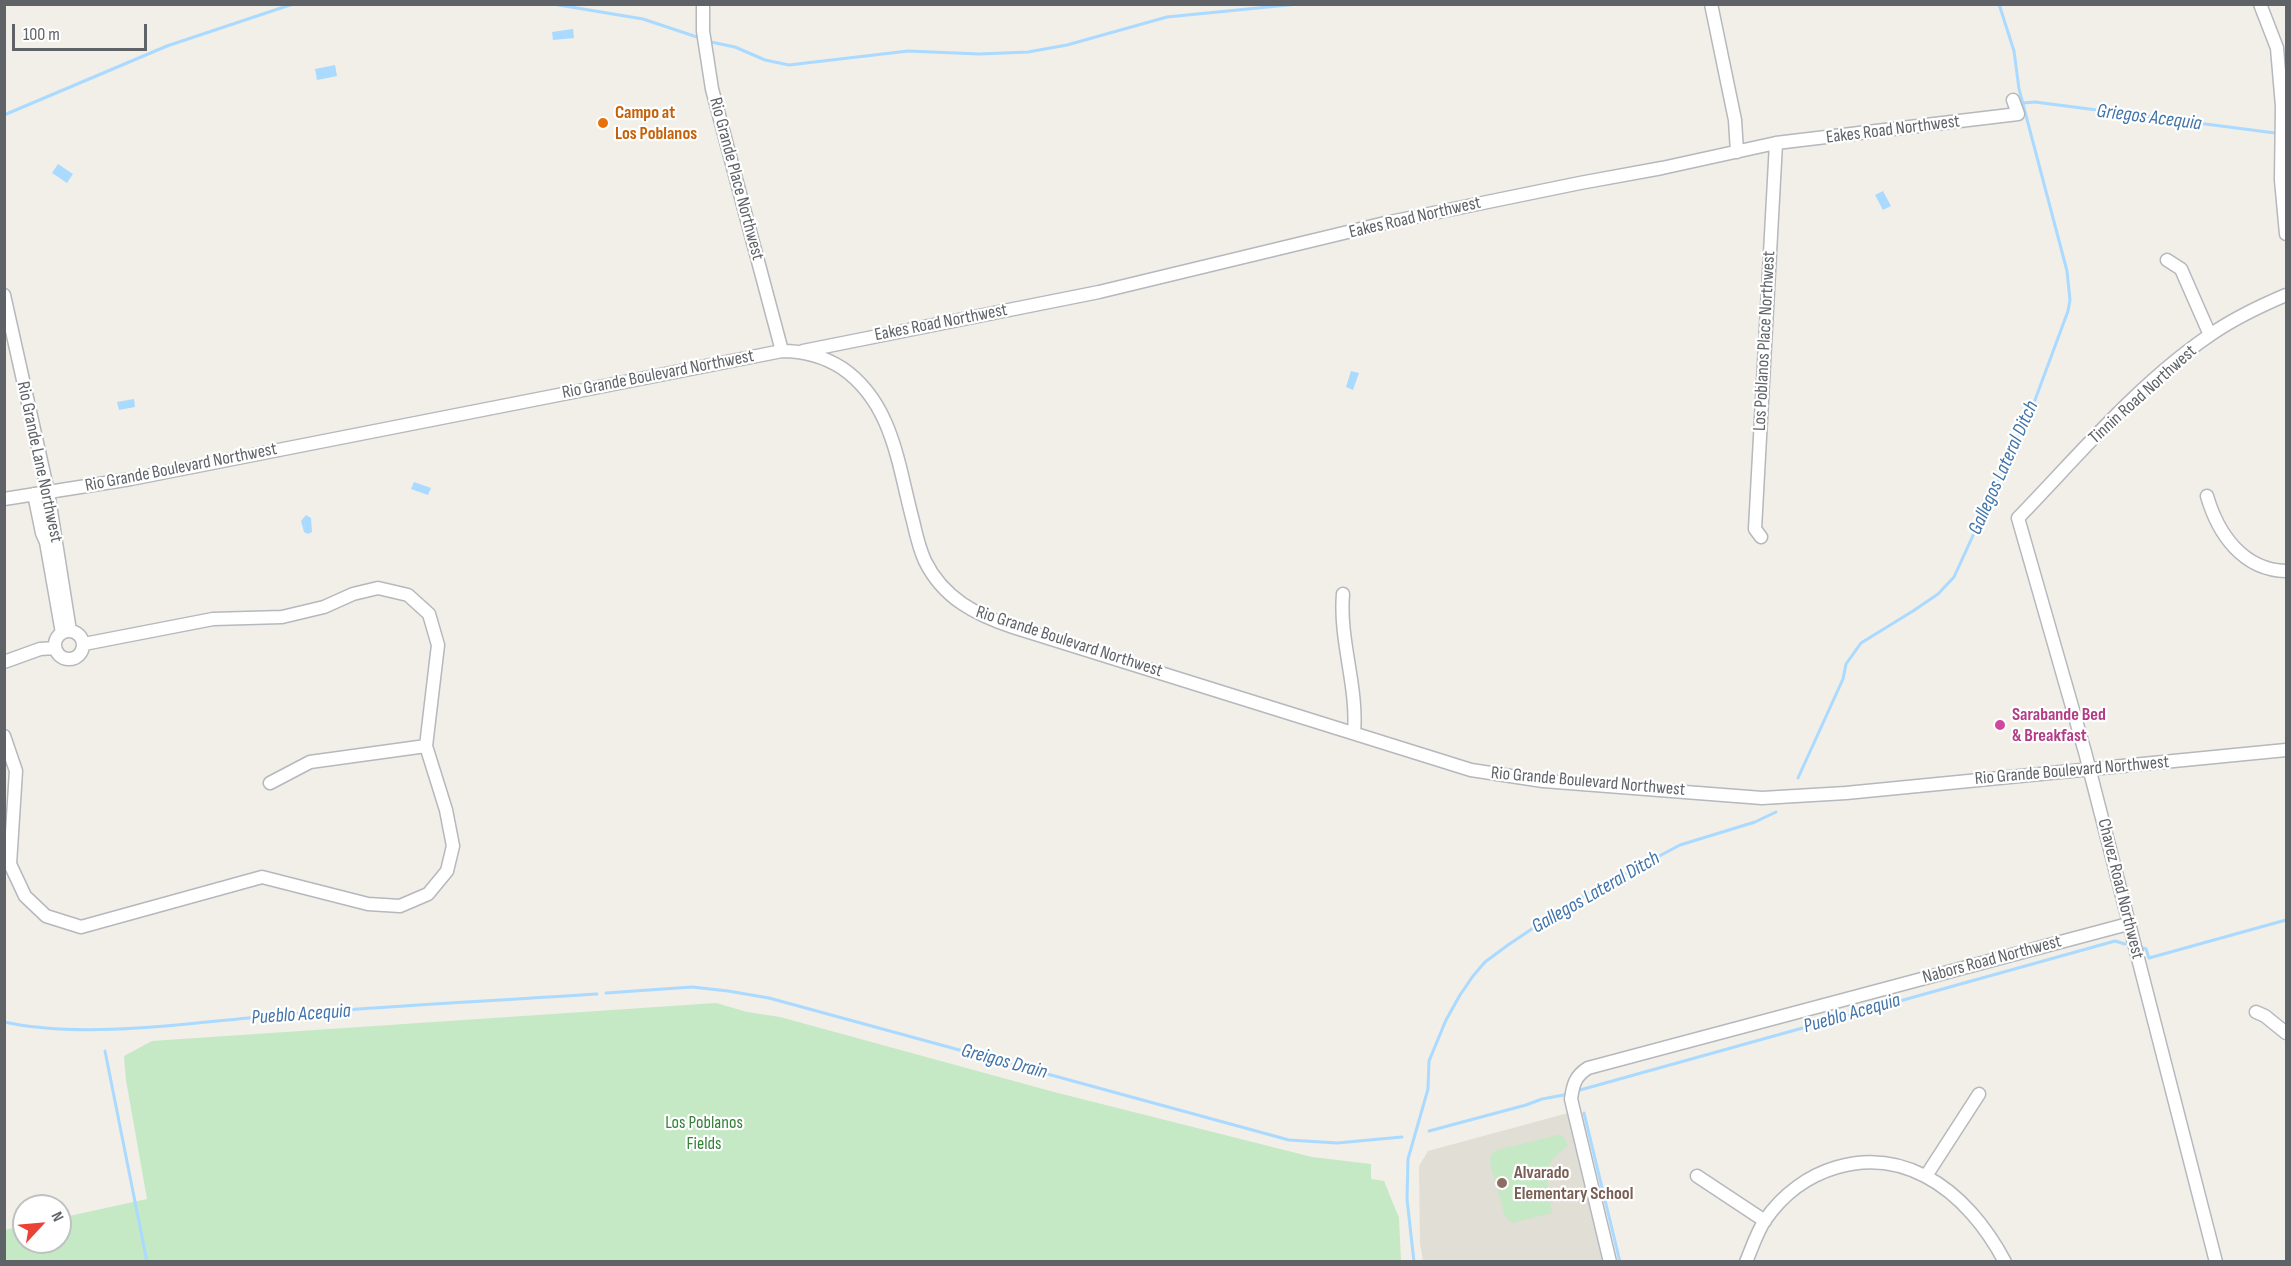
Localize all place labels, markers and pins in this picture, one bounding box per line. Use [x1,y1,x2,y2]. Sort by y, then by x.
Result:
place label: Campo at Los Poblanos [615,102,697,144]
marker: Campo at Los Poblanos [596,116,610,130]
place label: Sarabande Bed & Breakfast [2012,704,2106,746]
marker: Sarabande Bed & Breakfast [1993,718,2007,732]
place label: Alvarado Elementary School [1514,1162,1633,1204]
marker: Alvarado Elementary School [1495,1176,1509,1190]

